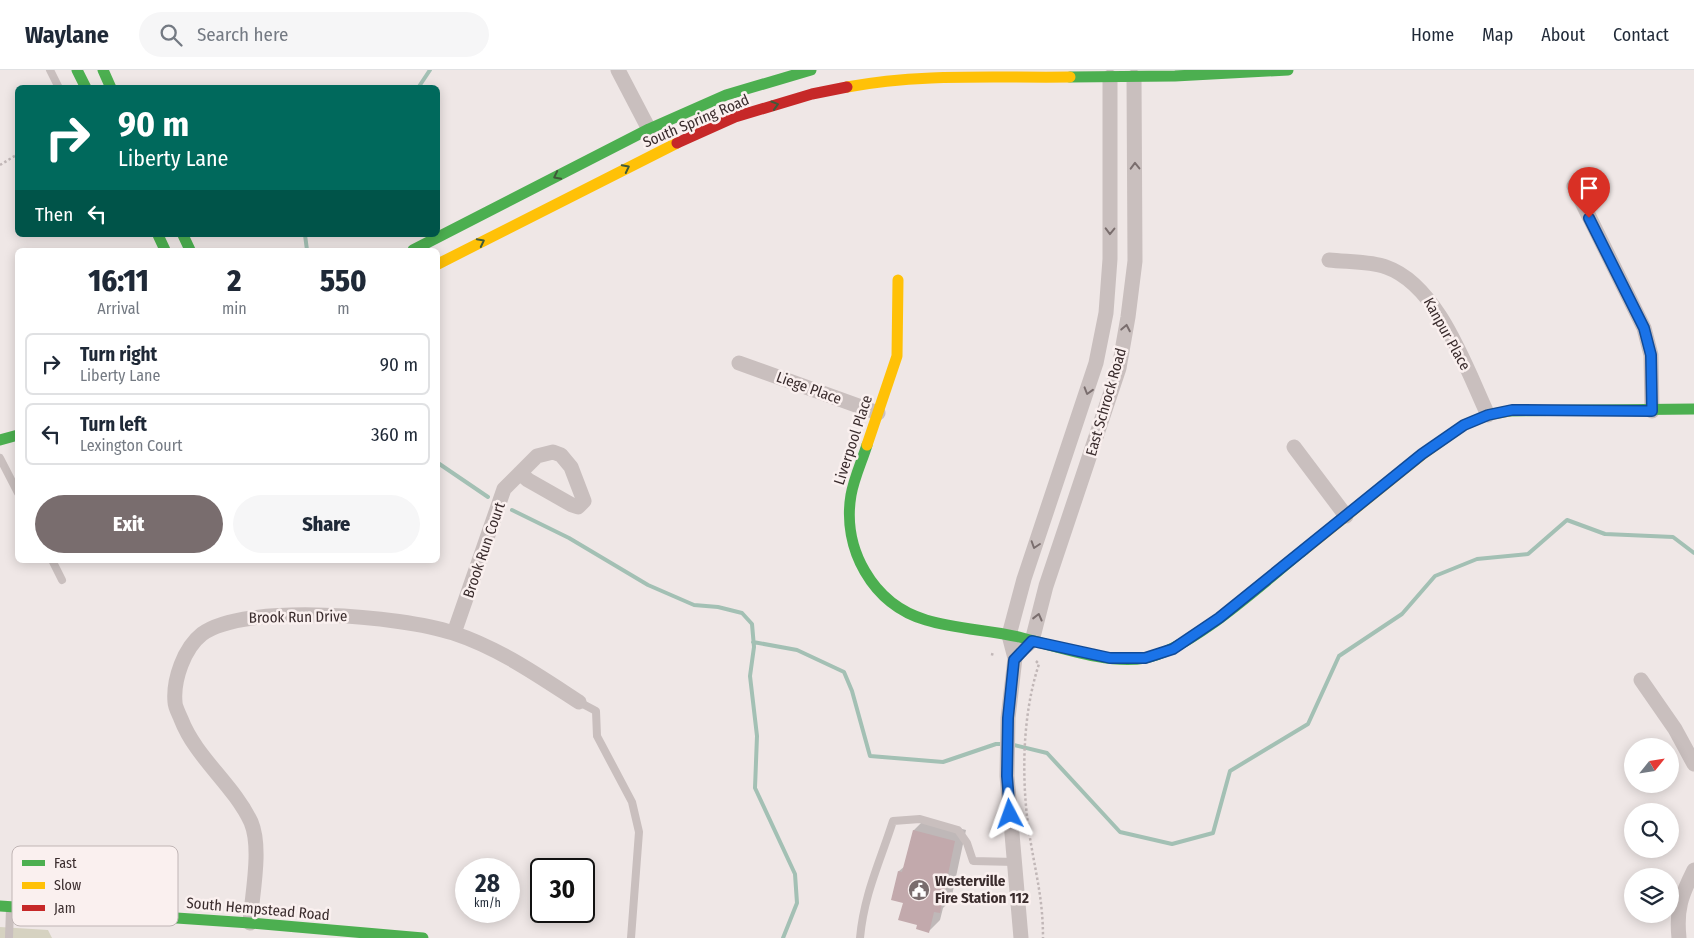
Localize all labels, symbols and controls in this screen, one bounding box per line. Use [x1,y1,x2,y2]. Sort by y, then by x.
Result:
search box [139,12,489,57]
text: Waylane [25,21,109,49]
icon: search [157,21,185,49]
text: Search here [197,23,288,46]
text: Home [1411,24,1454,46]
text: Map [1482,24,1513,46]
text: About [1541,24,1585,46]
text: Contact [1613,24,1669,46]
street label: South Spring Road [640,91,752,151]
one-way arrow [770,101,779,111]
text: 90 m [118,103,189,145]
icon: right [35,105,100,170]
text: Liberty Lane [118,145,228,172]
one-way arrow [1130,162,1140,170]
one-way arrow [620,164,629,174]
pin [1568,167,1610,218]
one-way arrow [553,170,562,180]
icon: arrive [1575,174,1603,202]
icon: left [83,200,111,228]
text: Then [35,203,73,226]
one-way arrow [1105,228,1115,235]
one-way arrow [476,238,485,248]
text: 16:11 [88,263,149,299]
text: 2 [227,263,241,299]
text: 550 [320,263,367,299]
street label: Kanpur Place [1420,295,1474,373]
text: Arrival [97,299,140,318]
text: min [222,299,247,318]
text: m [337,299,350,318]
one-way arrow [1121,324,1131,333]
text: Turn right [80,343,157,366]
street label: East Schrock Road [1082,346,1130,458]
icon: right [37,350,65,378]
text: 90 m [380,353,418,376]
text: Liberty Lane [80,366,160,385]
street label: Liege Place [774,368,844,408]
one-way arrow [1083,387,1093,395]
street label: Liverpool Place [830,393,876,487]
text: Turn left [80,413,147,436]
icon: left [37,420,65,448]
text: 360 m [371,423,418,446]
text: Lexington Court [80,436,183,455]
button: Exit [35,495,223,553]
button: Share [233,495,420,553]
street label: Brook Run Court [459,500,509,600]
one-way arrow [1030,540,1040,549]
street label: Brook Run Drive [249,607,347,627]
one-way arrow [1032,614,1042,622]
north arrow [1624,738,1679,792]
map controls [1624,738,1679,923]
position arrow [983,787,1035,839]
button: search [1624,803,1679,858]
legend [12,846,178,926]
text: Fast [54,855,77,872]
speed limit sign: 30 [530,858,595,923]
button: layers [1624,868,1679,923]
text: 28 [475,869,500,899]
place label: Westerville Fire Station 112 [935,872,1029,907]
text: Slow [54,877,81,894]
public building icon: Westerville Fire Station 112 [907,878,931,902]
street label: South Hempstead Road [186,894,330,924]
text: km/h [474,896,501,910]
text: Jam [54,900,75,917]

